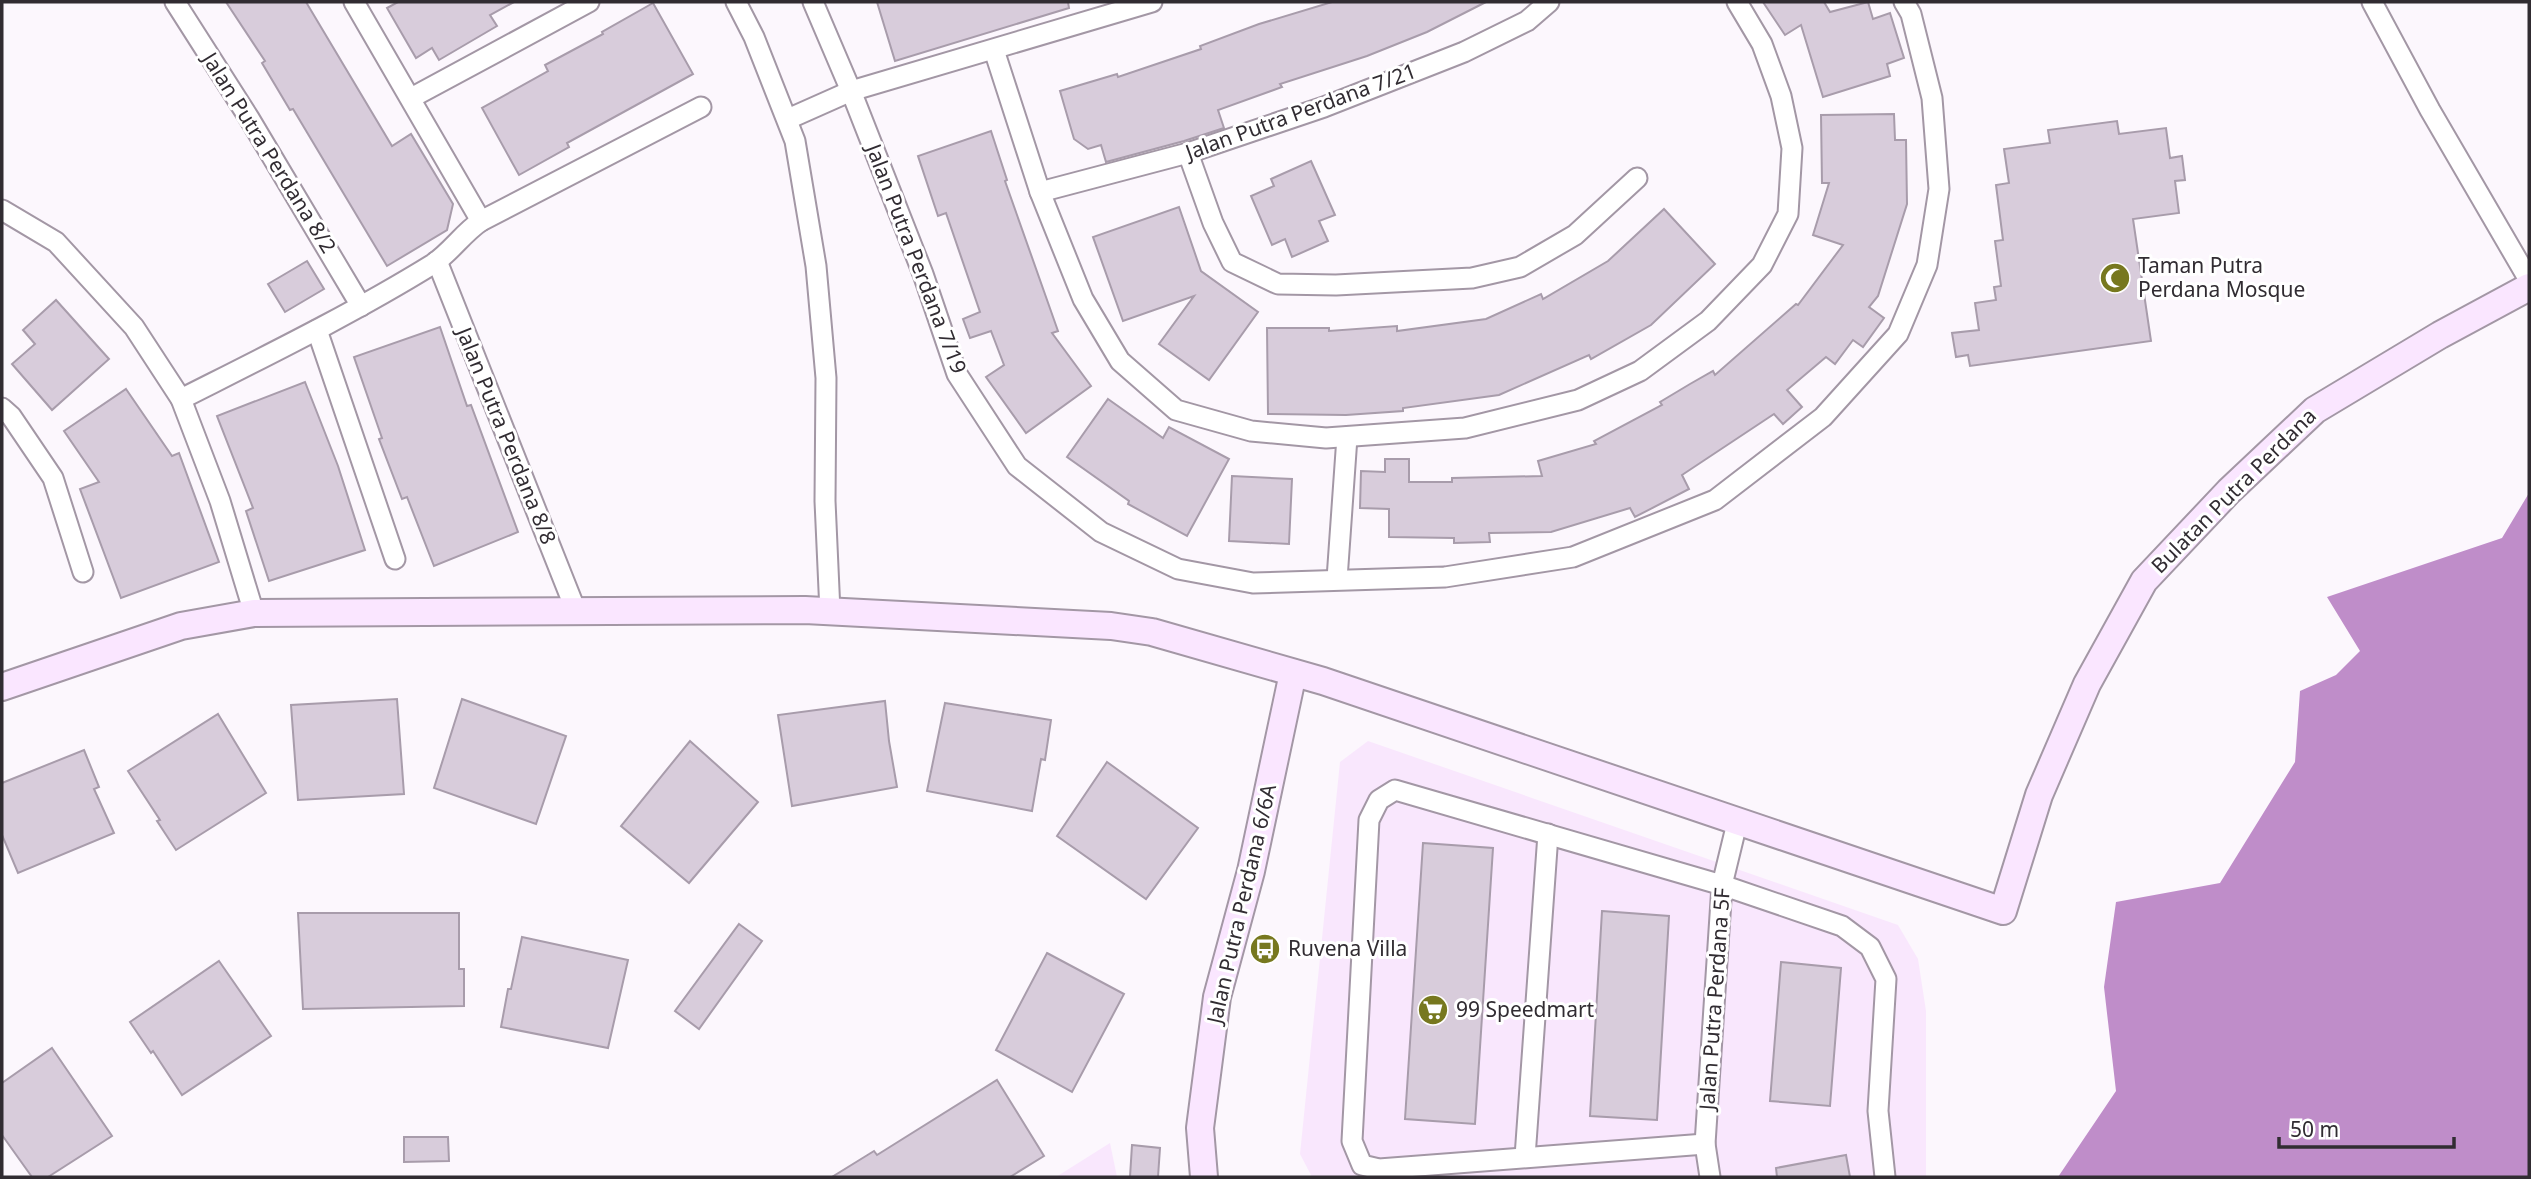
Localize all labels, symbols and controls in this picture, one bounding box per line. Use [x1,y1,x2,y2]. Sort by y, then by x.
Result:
street label: Jalan Putra Perdana 8/2 [196,45,343,258]
street label: Jalan Putra Perdana 7/21 [1180,56,1420,167]
street label: Jalan Putra Perdana 7/19 [860,138,974,377]
place label: Taman Putra Perdana Mosque [2138,251,2305,303]
mosque icon: Taman Putra Perdana Mosque [2098,261,2132,295]
street label: Jalan Putra Perdana 8/8 [450,321,563,548]
street label: Bulatan Putra Perdana [2145,402,2322,579]
street label: Jalan Putra Perdana 6/6A [1199,781,1282,1028]
street label: Jalan Putra Perdana 5F [1692,887,1736,1113]
bus stop icon: Ruvena Villa [1248,932,1282,966]
place label: Ruvena Villa [1288,934,1407,962]
supermarket icon: 99 Speedmart [1416,993,1450,1027]
place label: 99 Speedmart [1456,995,1595,1023]
scale bar [2279,1106,2454,1150]
text: 50 m [2290,1115,2339,1143]

